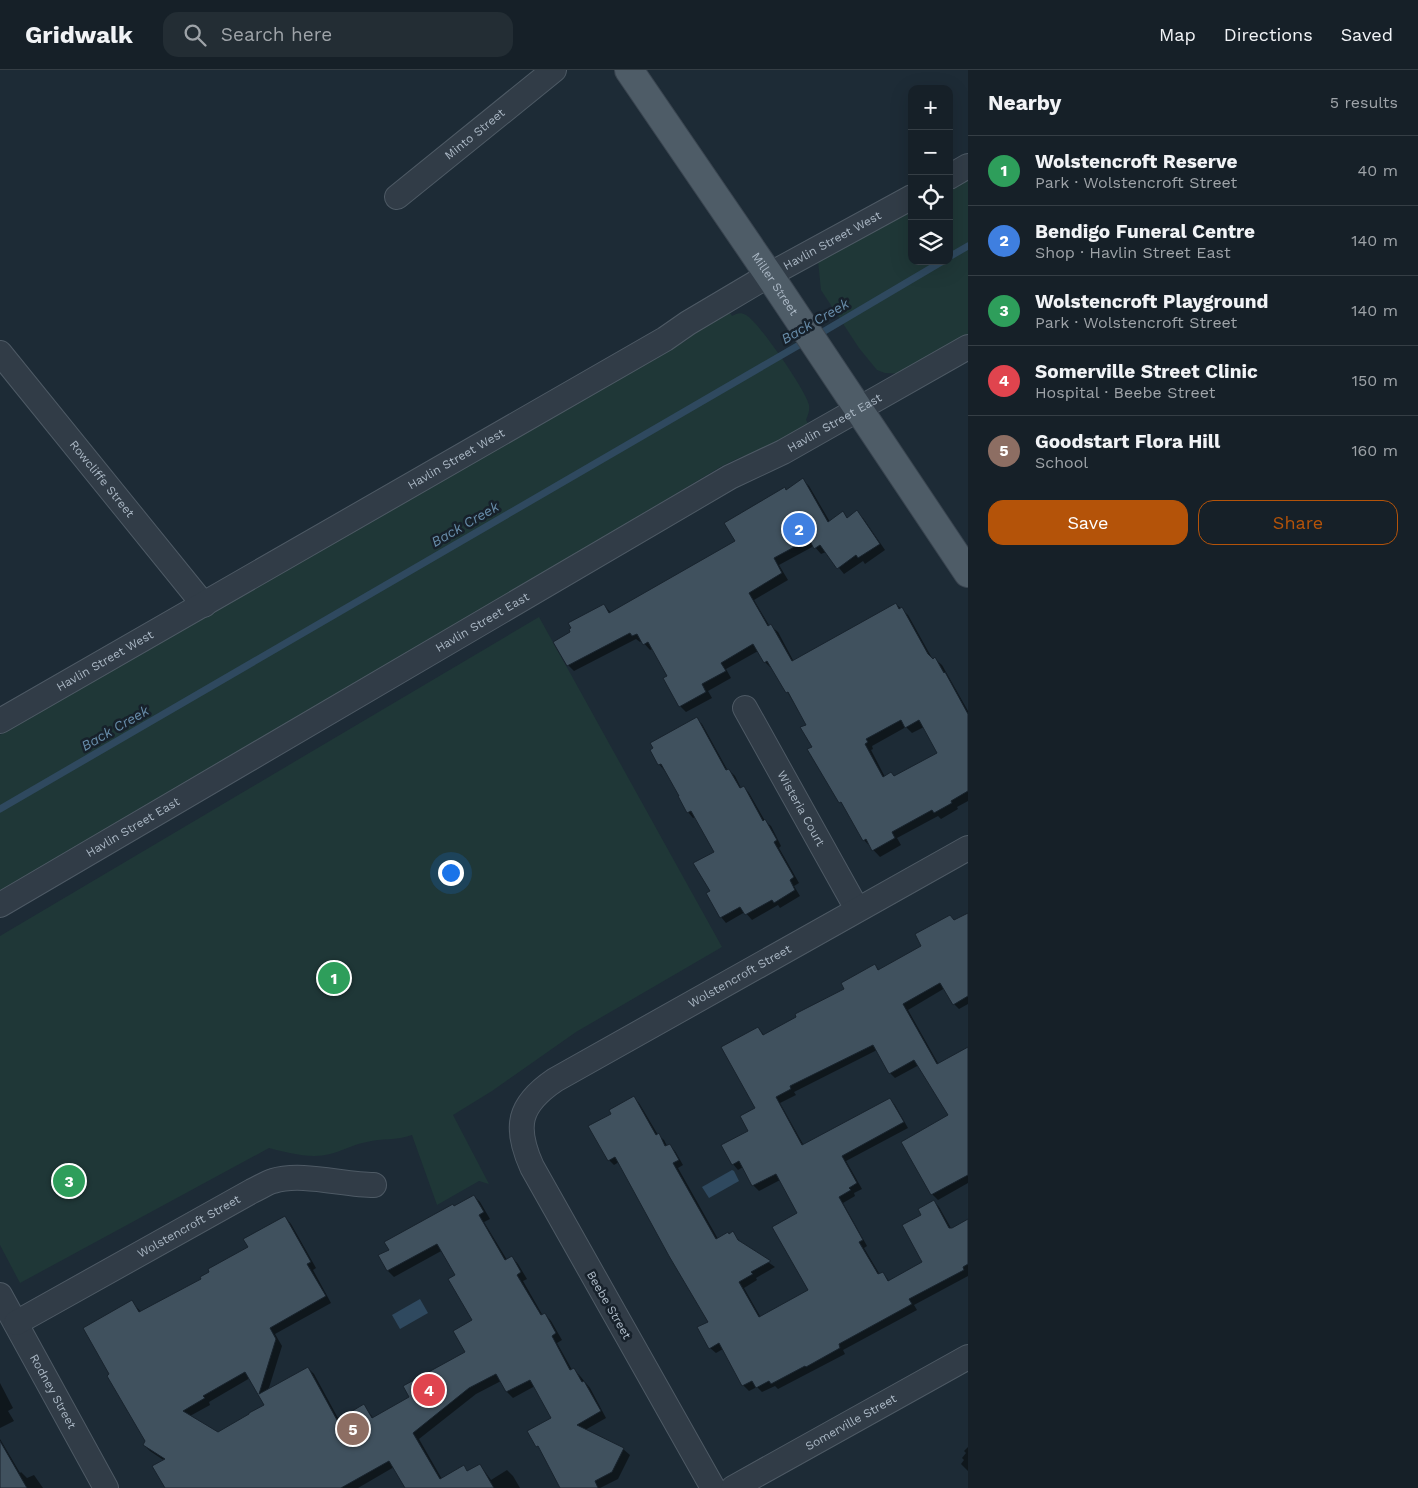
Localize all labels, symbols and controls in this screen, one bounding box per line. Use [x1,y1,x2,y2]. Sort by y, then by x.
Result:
search box [163,12,513,57]
text: Gridwalk [25,21,133,49]
icon: search [181,21,209,49]
text: Search here [221,23,332,46]
text: Map [1159,24,1196,45]
text: Directions [1224,24,1313,45]
text: Saved [1341,24,1393,45]
map controls [908,85,953,265]
button: + [908,85,953,130]
text: Nearby [988,90,1061,115]
text: 5 results [1330,93,1398,112]
street label: Minto Street [442,106,508,163]
button: − [908,130,953,175]
text: Wolstencroft Reserve [1035,150,1238,173]
text: 1 [1001,161,1007,180]
text: 40 m [1358,161,1398,180]
text: Park · Wolstencroft Street [1035,173,1237,192]
button: locate [908,175,953,220]
street label: Havlin Street West [781,208,884,273]
button: layers [908,220,953,265]
text: Bendigo Funeral Centre [1035,220,1255,243]
text: 2 [999,231,1009,250]
text: 140 m [1351,231,1398,250]
text: Shop · Havlin Street East [1035,243,1231,262]
street label: Miller Street [749,250,801,318]
text: Wolstencroft Playground [1035,290,1268,313]
water label: Back Creek [778,295,852,347]
text: 3 [999,301,1009,320]
text: 140 m [1351,301,1398,320]
text: Park · Wolstencroft Street [1035,313,1237,332]
text: Somerville Street Clinic [1035,360,1258,383]
text: 4 [999,371,1009,390]
text: 150 m [1352,371,1398,390]
text: Hospital · Beebe Street [1035,383,1215,402]
street label: Havlin Street East [785,391,884,455]
street label: Havlin Street West [405,426,507,492]
text: Goodstart Flora Hill [1035,430,1220,453]
street label: Rowcliffe Street [67,438,137,520]
text: 5 [999,441,1009,460]
text: 160 m [1351,441,1398,460]
text: School [1035,453,1088,472]
water label: Back Creek [428,498,502,550]
button: Save [988,500,1188,545]
button: Share [1198,500,1398,545]
pin: 2 [783,510,815,548]
street label: Havlin Street East [433,589,532,655]
street label: Havlin Street West [54,627,156,694]
water label: Back Creek [78,702,152,754]
street label: Wisteria Court [774,768,828,849]
street label: Havlin Street East [84,794,182,860]
your location [438,860,464,886]
street label: Wolstencroft Street [686,942,794,1011]
pin: 1 [318,959,350,997]
pin: 3 [53,1162,85,1200]
street label: Wolstencroft Street [135,1192,243,1261]
street label: Beebe Street [584,1268,634,1342]
street label: Rodney Street [27,1352,79,1431]
pin: 4 [413,1371,445,1409]
street label: Somerville Street [803,1391,899,1453]
pin: 5 [337,1410,369,1448]

